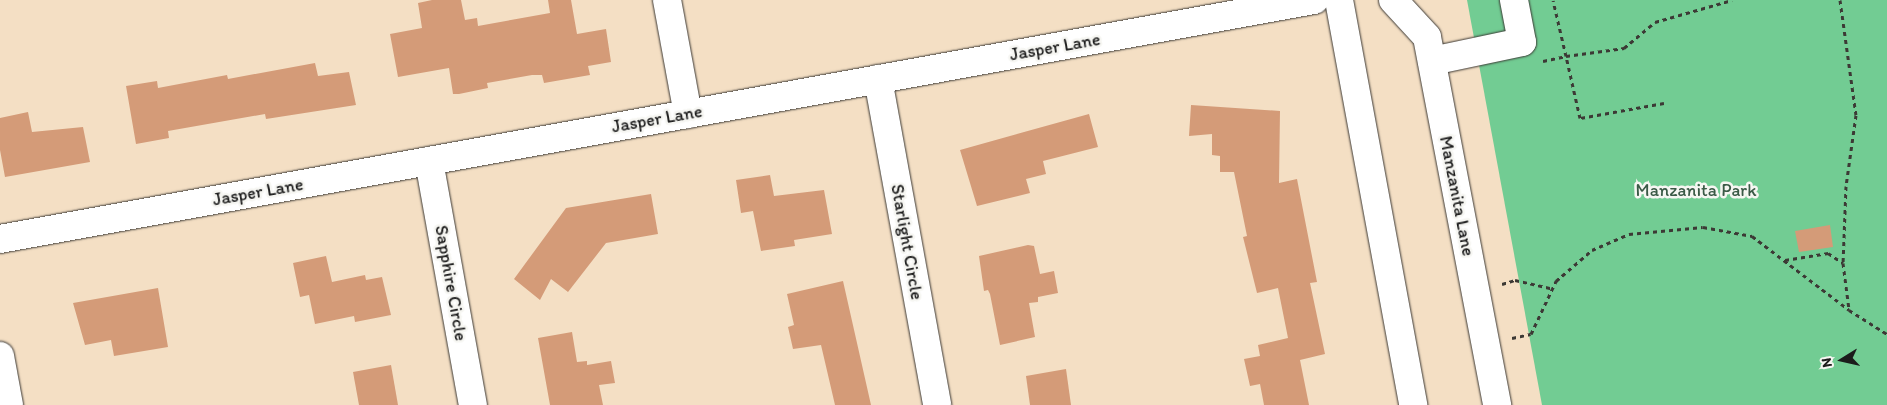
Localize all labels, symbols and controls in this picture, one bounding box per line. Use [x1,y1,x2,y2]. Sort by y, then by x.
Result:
street label: Jasper Lane [1008,28,1102,66]
street label: Jasper Lane [610,100,704,138]
street label: Manzanita Lane [1435,134,1479,258]
street label: Jasper Lane [211,173,305,211]
park label: Manzanita Park [1635,179,1757,201]
street label: Starlight Circle [886,182,928,302]
street label: Sapphire Circle [430,223,472,343]
north arrow [1817,335,1867,385]
text: N [1818,357,1836,369]

